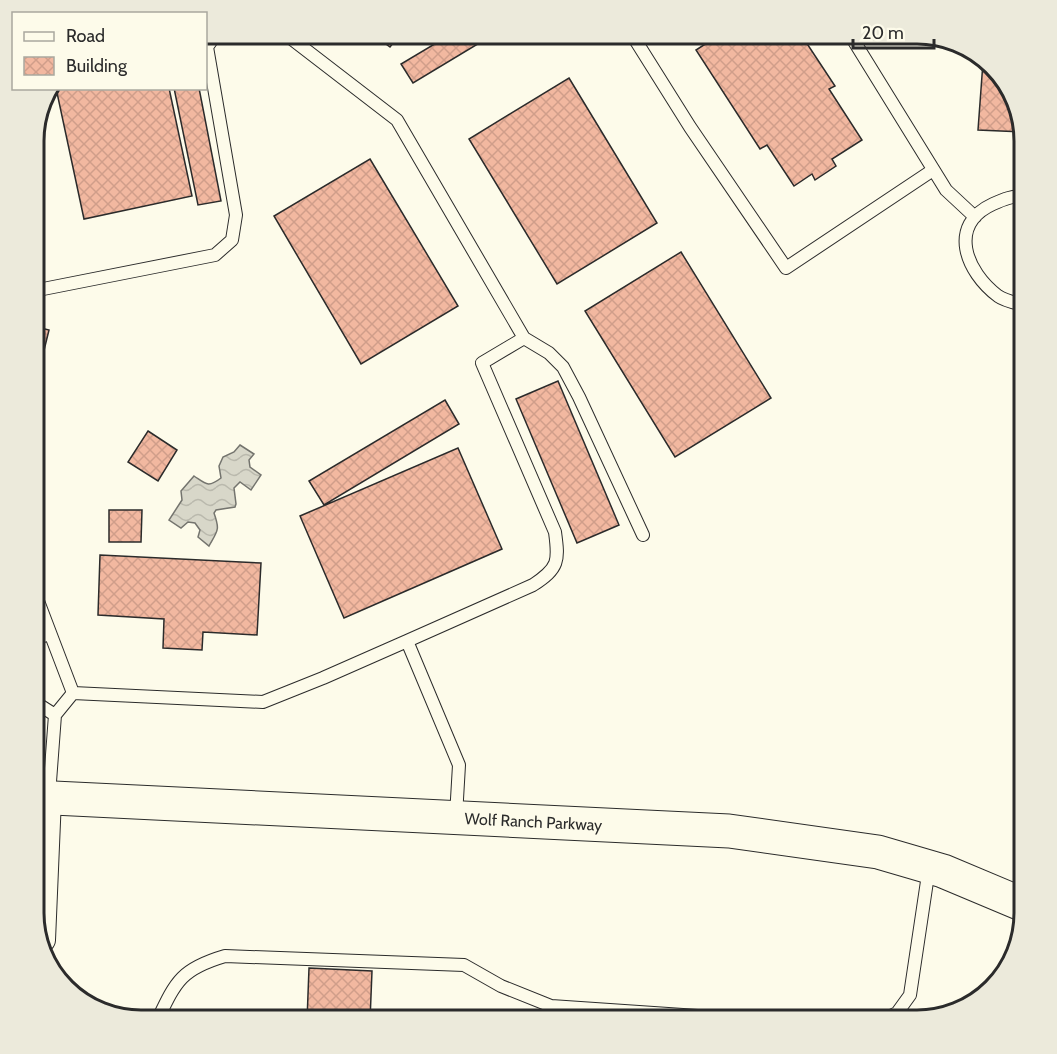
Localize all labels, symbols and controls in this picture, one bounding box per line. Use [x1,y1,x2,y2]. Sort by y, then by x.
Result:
legend [12,12,207,90]
scale bar [853,12,934,50]
text: 20 m [862,22,904,44]
text: Road [66,25,105,47]
text: Building [66,55,128,77]
street label: Wolf Ranch Parkway [464,809,603,835]

